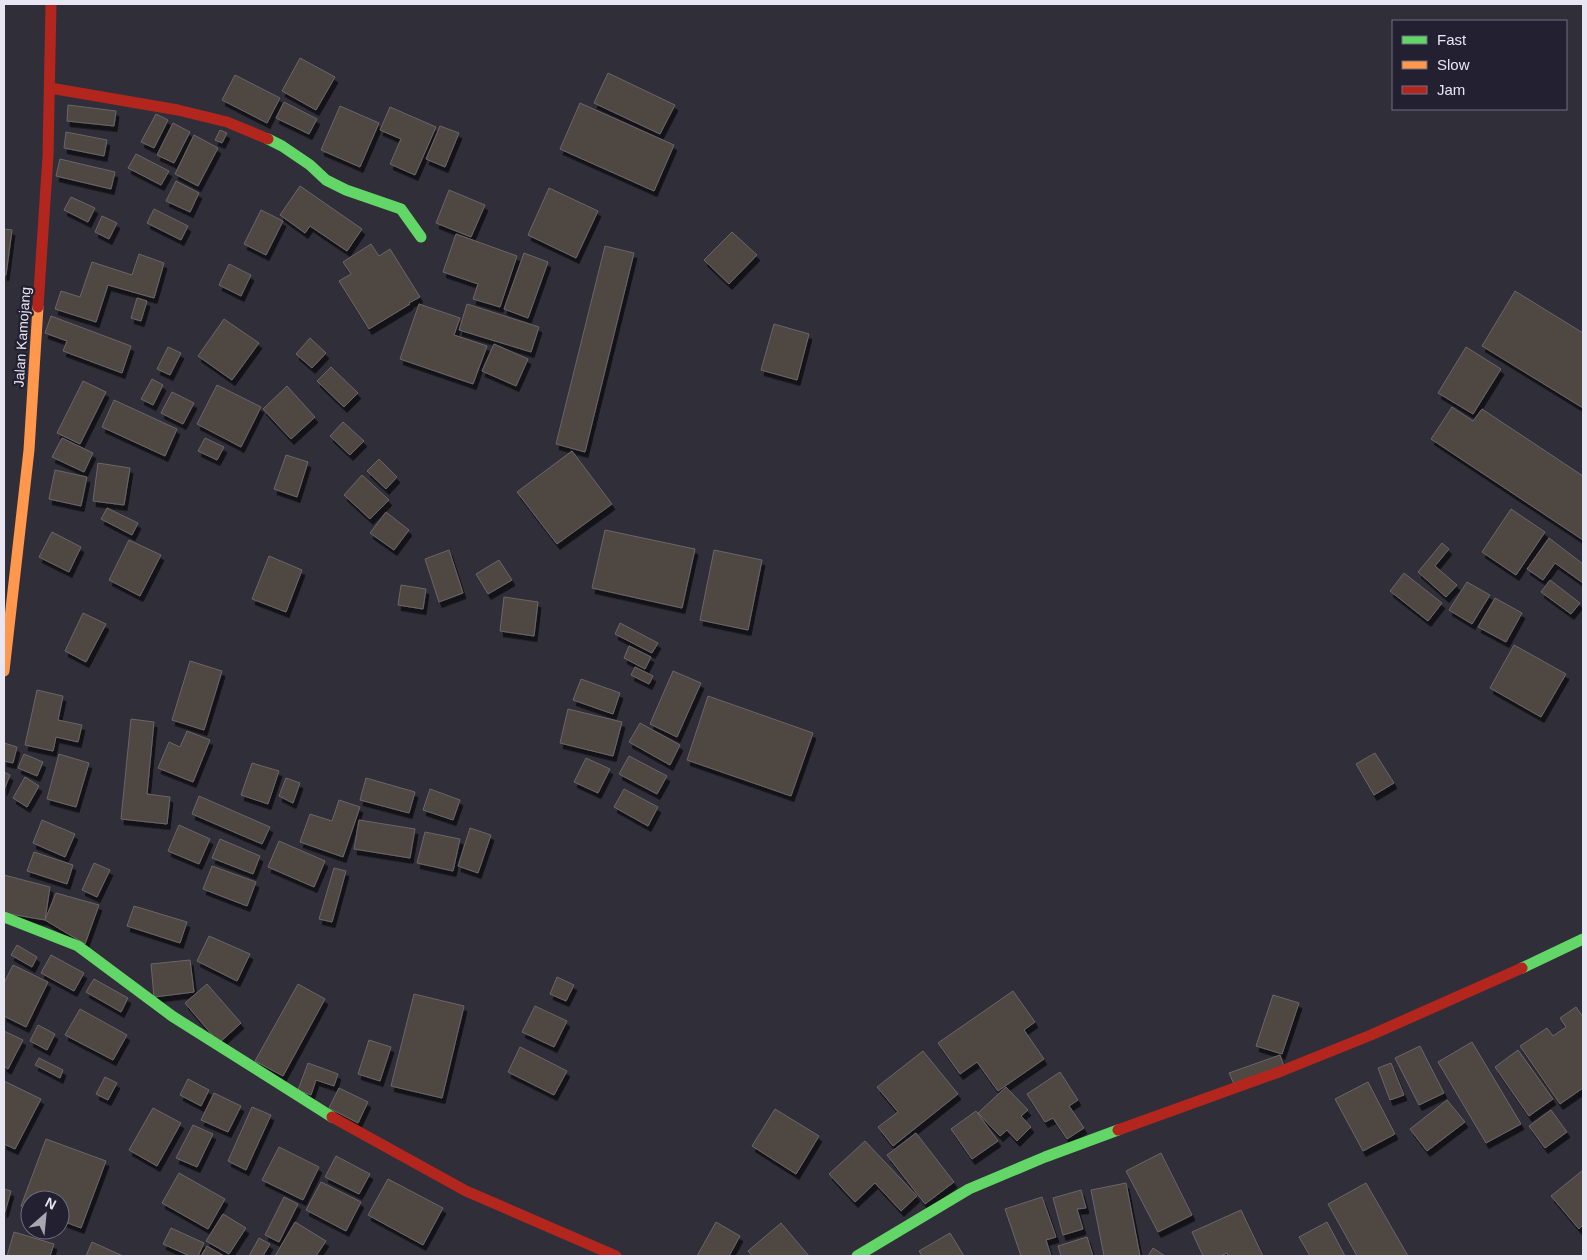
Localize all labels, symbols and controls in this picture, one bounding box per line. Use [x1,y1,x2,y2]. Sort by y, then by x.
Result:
legend [1392,20,1567,110]
text: Fast [1437,31,1467,48]
text: Slow [1437,56,1470,73]
text: Jam [1437,81,1465,98]
street label: Jalan Kamojang [11,286,33,388]
north arrow [20,1190,70,1240]
text: N [43,1194,59,1213]

